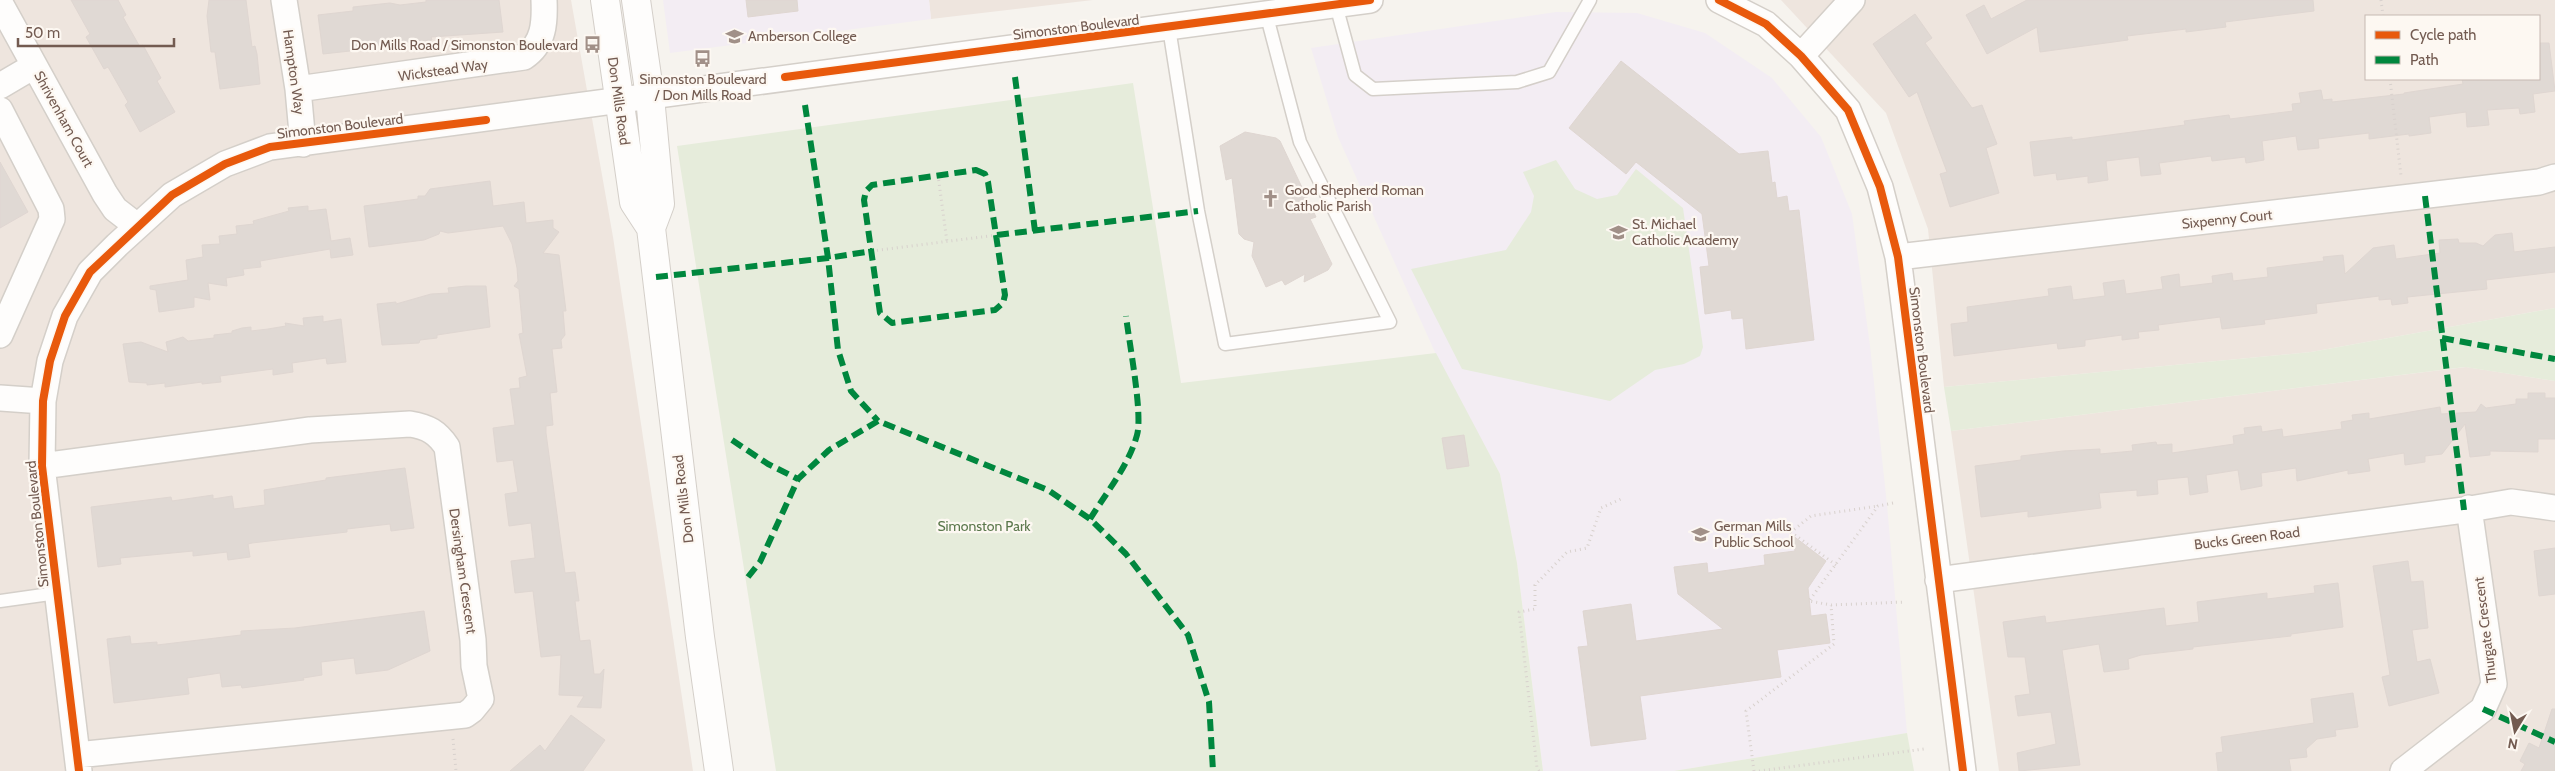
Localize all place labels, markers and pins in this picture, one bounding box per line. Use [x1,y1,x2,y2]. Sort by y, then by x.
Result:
school or university icon: Amberson College [724,26,744,46]
place label: Amberson College [748,27,857,45]
bus stop icon: Don Mills Road / Simonston Boulevard [582,35,602,55]
place label: Don Mills Road / Simonston Boulevard [351,36,578,54]
bus stop icon: Simonston Boulevard / Don Mills Road [693,49,713,69]
place label: Simonston Boulevard / Don Mills Road [639,70,767,104]
place label: Good Shepherd Roman Catholic Parish [1285,181,1424,215]
church icon: Good Shepherd Roman Catholic Parish [1261,188,1281,208]
place label: St. Michael Catholic Academy [1632,215,1739,249]
school or university icon: St. Michael Catholic Academy [1608,222,1628,242]
place label: German Mills Public School [1714,517,1794,551]
school or university icon: German Mills Public School [1690,524,1710,544]

